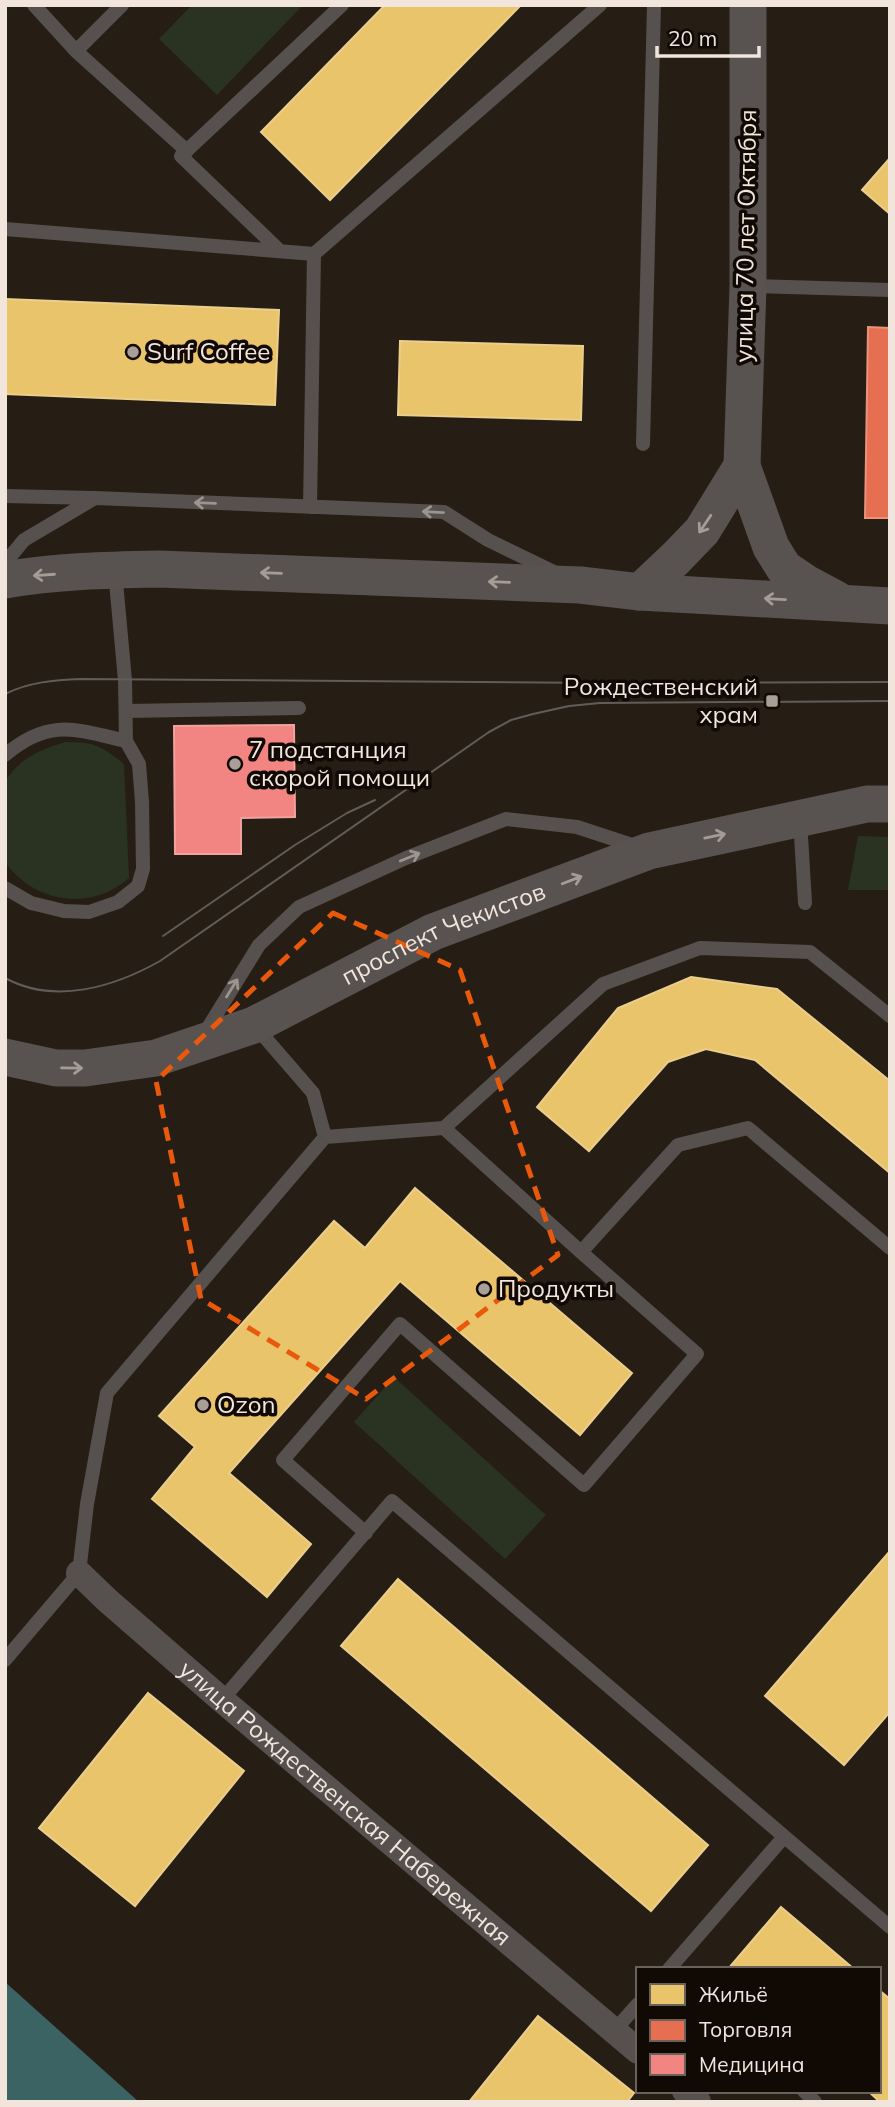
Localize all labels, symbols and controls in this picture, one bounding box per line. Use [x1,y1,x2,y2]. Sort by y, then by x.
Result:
scale bar [657,14,758,58]
text: 20 m [668,25,717,51]
street label: улица 70 лет Октября [728,109,762,363]
place label: Surf Coffee [147,336,270,366]
marker: Surf Coffee [125,344,141,360]
one-way arrow [194,496,217,509]
one-way arrow [421,505,444,518]
one-way arrow [698,514,712,533]
one-way arrow [260,567,283,580]
one-way arrow [33,568,56,581]
one-way arrow [487,576,510,589]
one-way arrow [764,592,786,605]
place label: Рождественский храм [564,671,758,729]
marker: Рождественский храм [764,693,780,709]
place label: 7 подстанция скорой помощи [249,734,430,792]
marker: 7 подстанция скорой помощи [227,756,243,772]
one-way arrow [703,829,726,842]
one-way arrow [399,849,420,862]
one-way arrow [560,872,582,885]
street label: проспект Чекистов [336,875,549,991]
one-way arrow [226,978,240,998]
one-way arrow [61,1061,84,1075]
place label: Продукты [498,1273,614,1303]
marker: Продукты [476,1281,492,1297]
place label: Ozon [217,1389,276,1419]
marker: Ozon [195,1397,211,1413]
street label: улица Рождественская Набережная [173,1654,518,1952]
legend [636,1967,881,2093]
text: Жильё [699,1981,768,2007]
text: Торговля [699,2016,792,2042]
text: Медицина [699,2051,805,2077]

